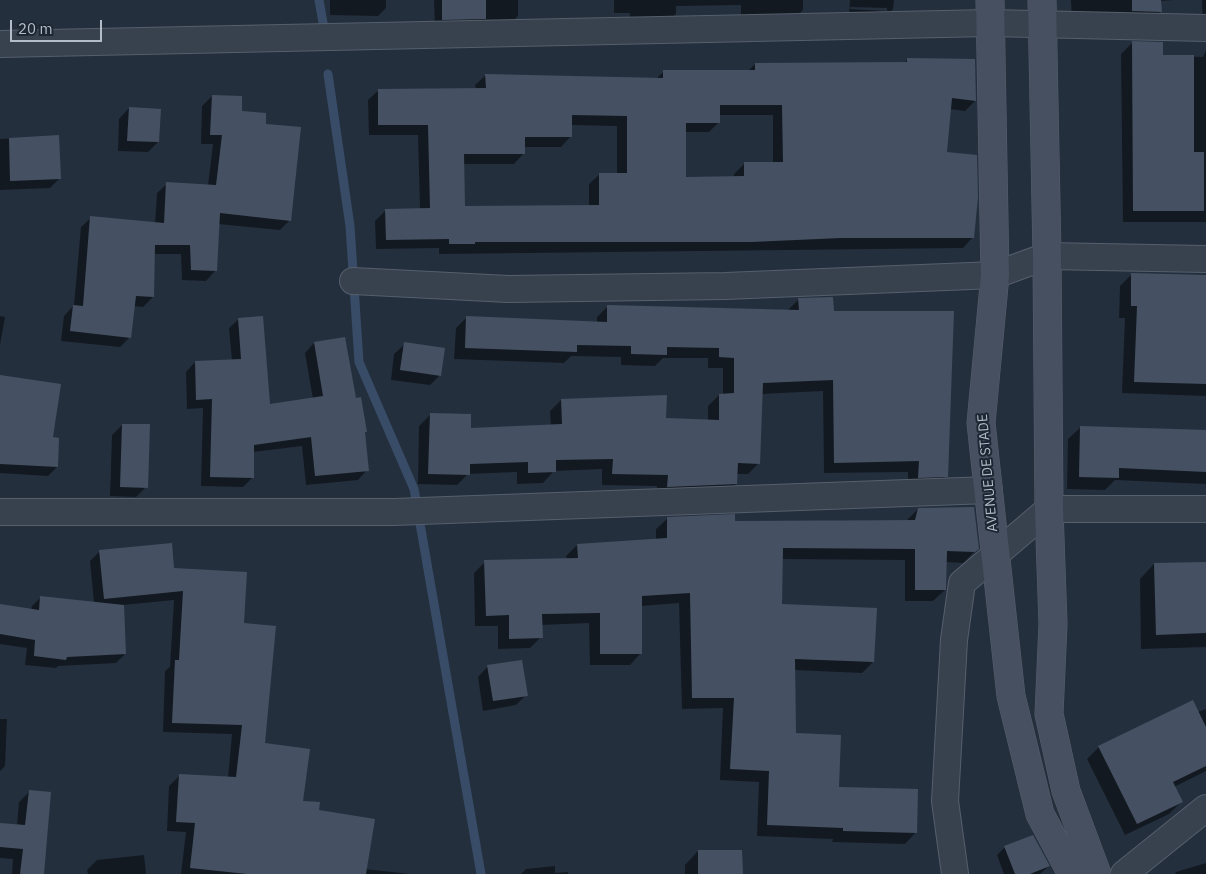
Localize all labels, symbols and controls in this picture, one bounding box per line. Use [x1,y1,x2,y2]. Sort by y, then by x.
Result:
scale bar [12,10,105,42]
text: 20 m [18,19,53,38]
street label: AVENUE DE STADE [974,413,1002,533]

